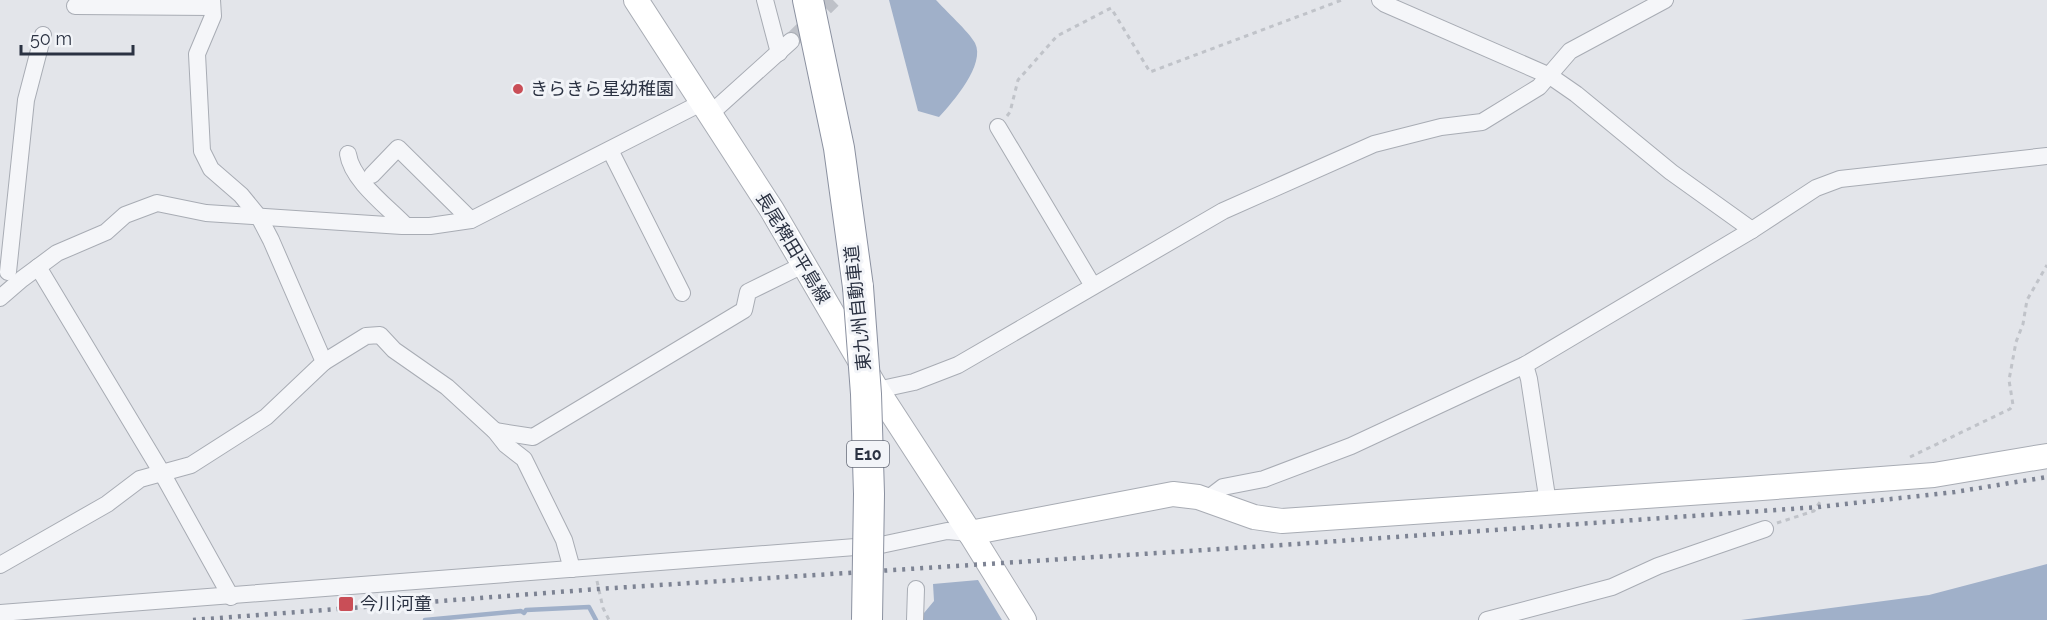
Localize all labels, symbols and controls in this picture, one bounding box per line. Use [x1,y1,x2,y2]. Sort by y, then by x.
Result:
scale bar [21,18,134,56]
text: 50 m [30,28,72,49]
place label: きらきら星幼稚園 [530,78,674,99]
marker: きらきら星幼稚園 [511,82,525,96]
street label: 長尾稗田平島線 [752,188,835,307]
street label: 東九州自動車道 [840,244,875,372]
road number: E10 [847,441,889,467]
place label: 今川河童 [360,593,432,614]
marker: 今川河童 [337,595,355,613]

